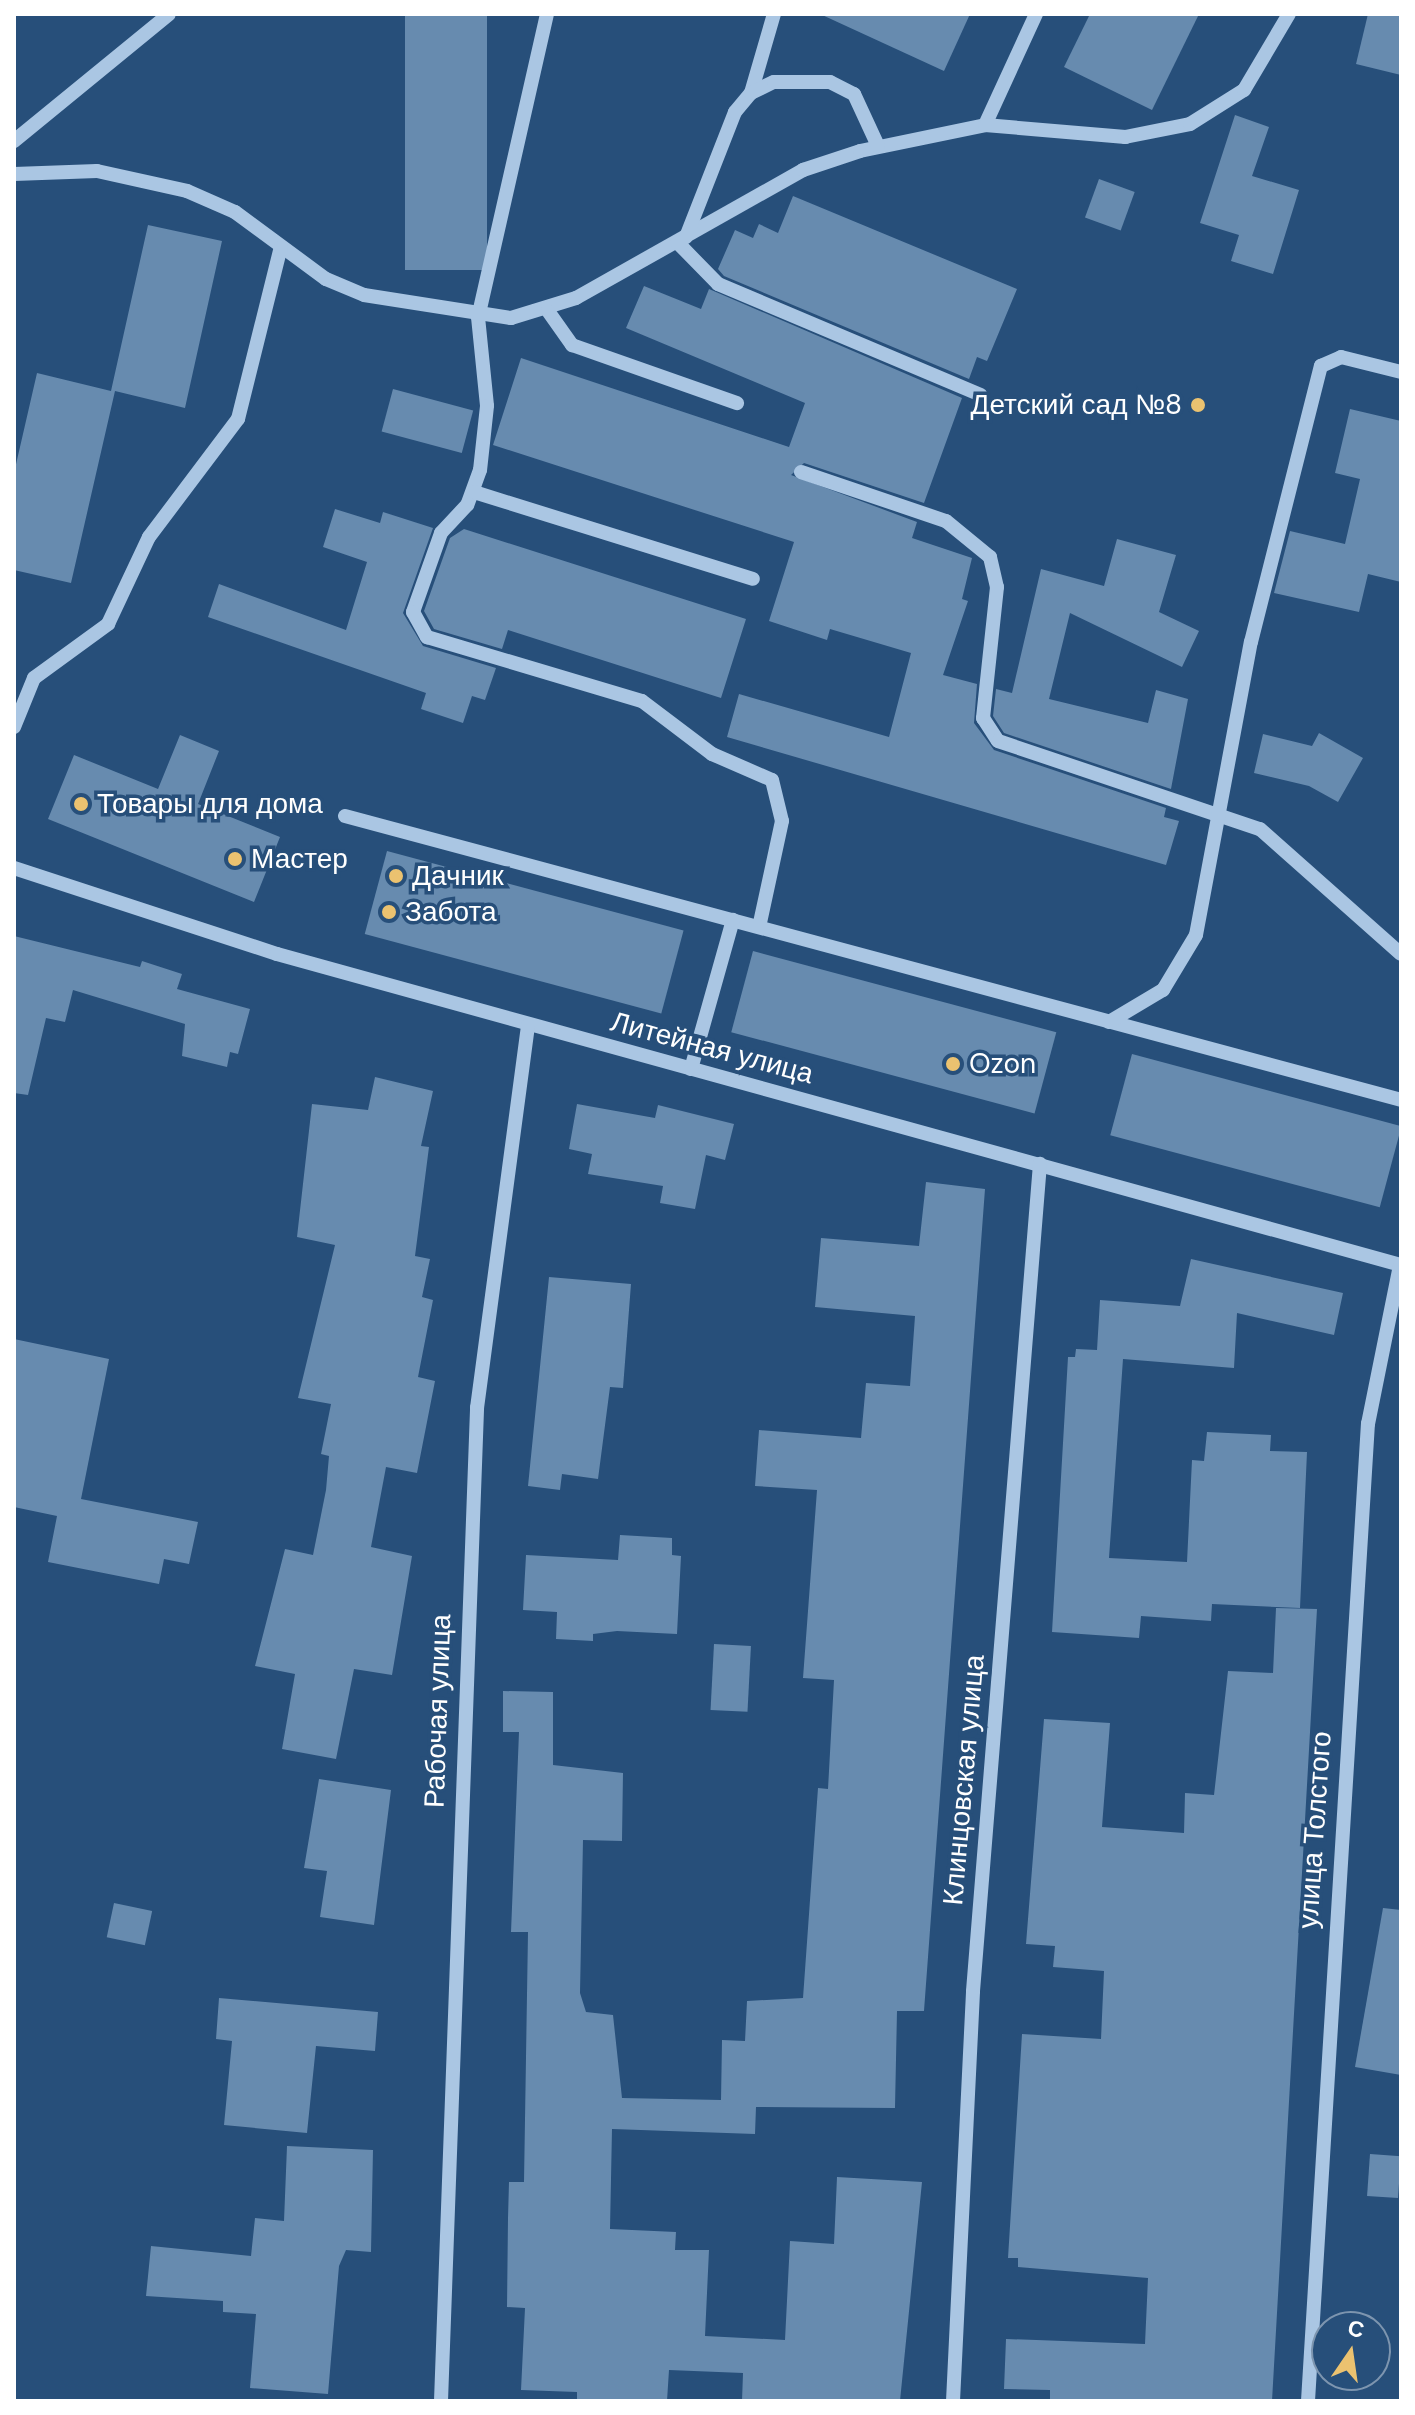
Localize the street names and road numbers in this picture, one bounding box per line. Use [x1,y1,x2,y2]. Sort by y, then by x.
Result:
street label: Литейная улица [607,1005,817,1091]
street label: Рабочая улица [418,1613,458,1809]
street label: Клинцовская улица [936,1653,992,1907]
street label: улица Толстого [1291,1730,1339,1930]

